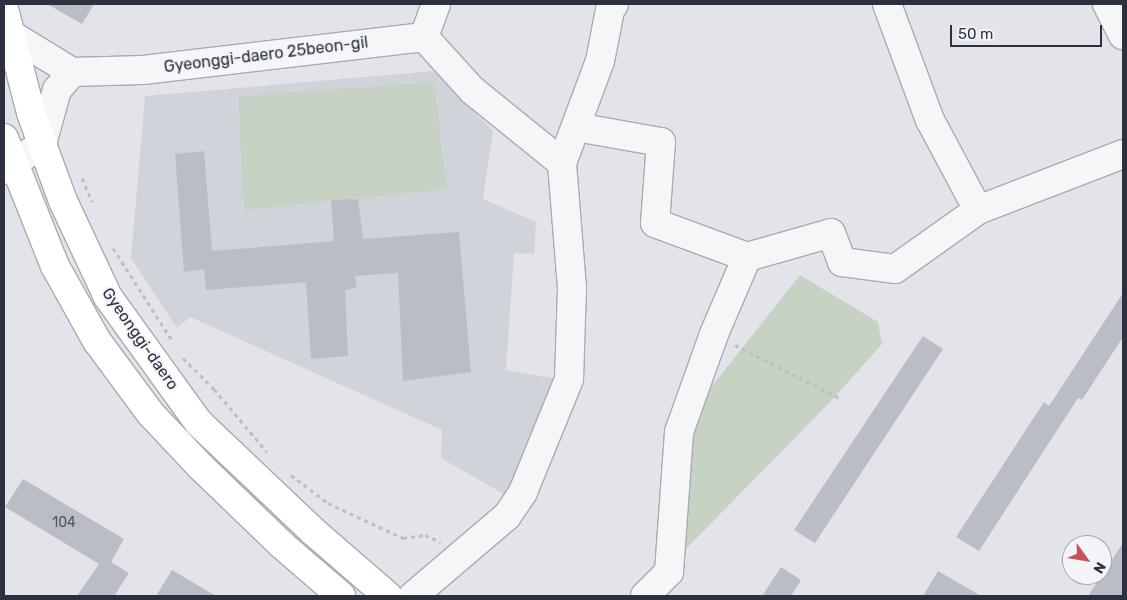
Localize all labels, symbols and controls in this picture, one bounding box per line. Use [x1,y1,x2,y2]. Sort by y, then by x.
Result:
scale bar [952,15,1104,47]
text: 50 m [958,25,993,43]
street label: Gyeonggi-daero 25beon-gil [163,33,369,77]
street label: Gyeonggi-daero [98,284,182,394]
house number: 104 [52,515,76,531]
north arrow [1062,535,1112,585]
text: N [1089,559,1109,576]

